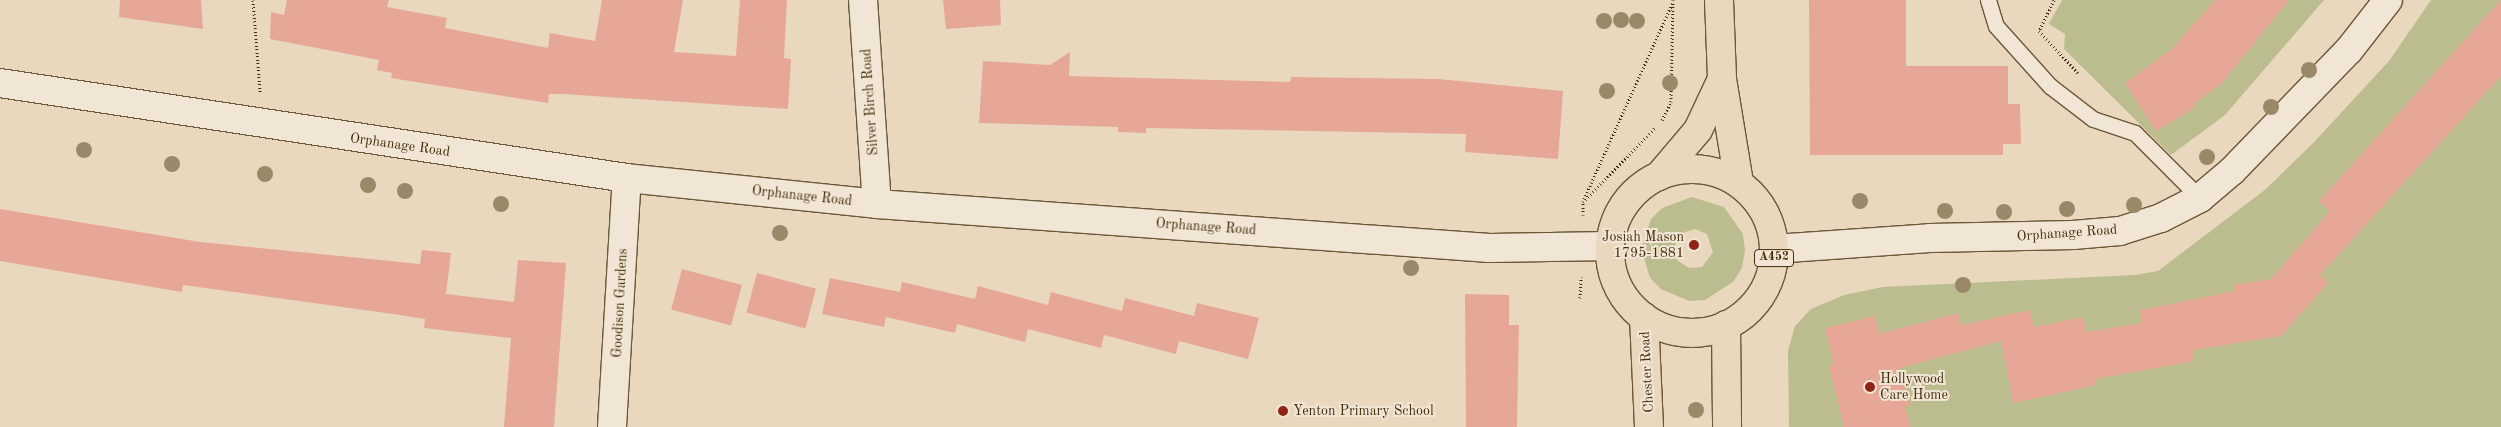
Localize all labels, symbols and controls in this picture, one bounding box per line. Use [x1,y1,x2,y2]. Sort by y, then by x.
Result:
street label: Silver Birch Road [858,48,882,156]
street label: Orphanage Road [349,130,451,160]
street label: Orphanage Road [751,182,853,210]
street label: Orphanage Road [1155,215,1257,239]
street label: Orphanage Road [2016,221,2118,245]
place label: Josiah Mason 1795-1881 [1602,229,1684,262]
marker: Josiah Mason 1795-1881 [1688,239,1700,251]
street label: Goodison Gardens [609,248,631,358]
road number: A452 [1754,248,1794,268]
street label: Chester Road [1636,331,1658,413]
place label: Hollywood Care Home [1880,371,1948,404]
marker: Hollywood Care Home [1864,381,1876,393]
place label: Yenton Primary School [1293,403,1434,419]
marker: Yenton Primary School [1277,405,1289,417]

